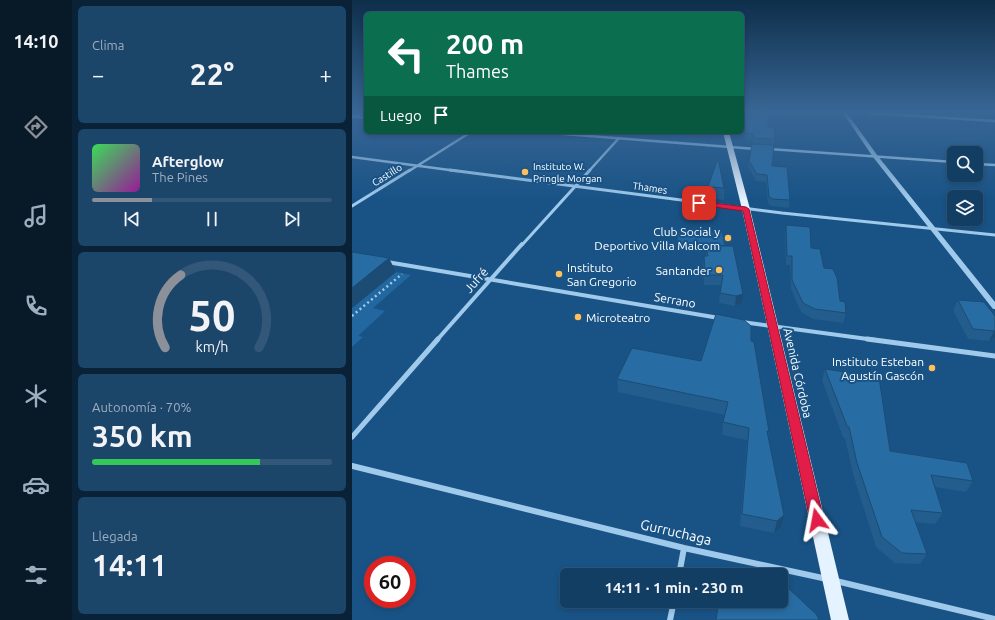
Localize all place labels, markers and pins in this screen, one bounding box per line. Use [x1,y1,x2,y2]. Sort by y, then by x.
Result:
place label: Instituto W. Pringle Morgan [533,161,602,184]
marker: Instituto W. Pringle Morgan [520,167,530,177]
pin [682,186,716,220]
place label: Club Social y Deportivo Villa Malcom [594,225,720,252]
marker: Club Social y Deportivo Villa Malcom [723,233,733,243]
place label: Instituto San Gregorio [567,261,637,288]
place label: Santander [656,264,711,277]
marker: Santander [714,265,724,275]
marker: Instituto San Gregorio [554,269,564,279]
place label: Microteatro [586,311,650,324]
marker: Microteatro [573,312,583,322]
place label: Instituto Esteban Agustín Gascón [832,355,924,382]
marker: Instituto Esteban Agustín Gascón [927,363,937,373]

